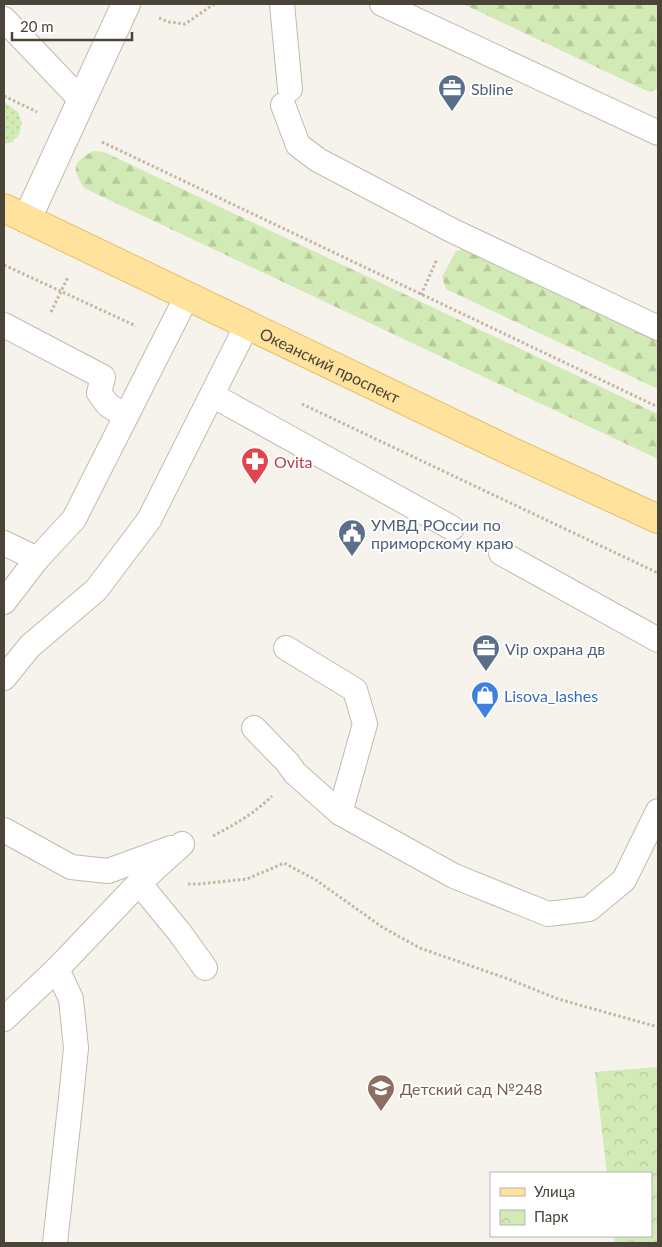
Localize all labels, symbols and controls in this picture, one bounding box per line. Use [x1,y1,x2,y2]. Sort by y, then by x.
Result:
scale bar [12,10,132,42]
text: 20 m [20,17,54,35]
office icon: Sbline [437,73,467,112]
place label: Sbline [471,79,514,98]
street label: Океанский проспект [257,323,403,406]
pharmacy icon: Ovita [240,446,270,485]
place label: Ovita [274,452,313,471]
place label: УМВД РОссии по приморскому краю [371,515,514,552]
public building icon: УМВД РОссии по приморскому краю [337,518,367,557]
office icon: Vip охрана дв [471,633,501,672]
place label: Vip охрана дв [505,639,605,658]
shop icon: Lisova_lashes [470,680,500,719]
place label: Lisova_lashes [504,686,598,705]
school or university icon: Детский сад №248 [366,1073,396,1112]
place label: Детский сад №248 [400,1079,543,1098]
legend [490,1172,652,1237]
text: Улица [534,1182,575,1200]
text: Парк [534,1207,569,1225]

